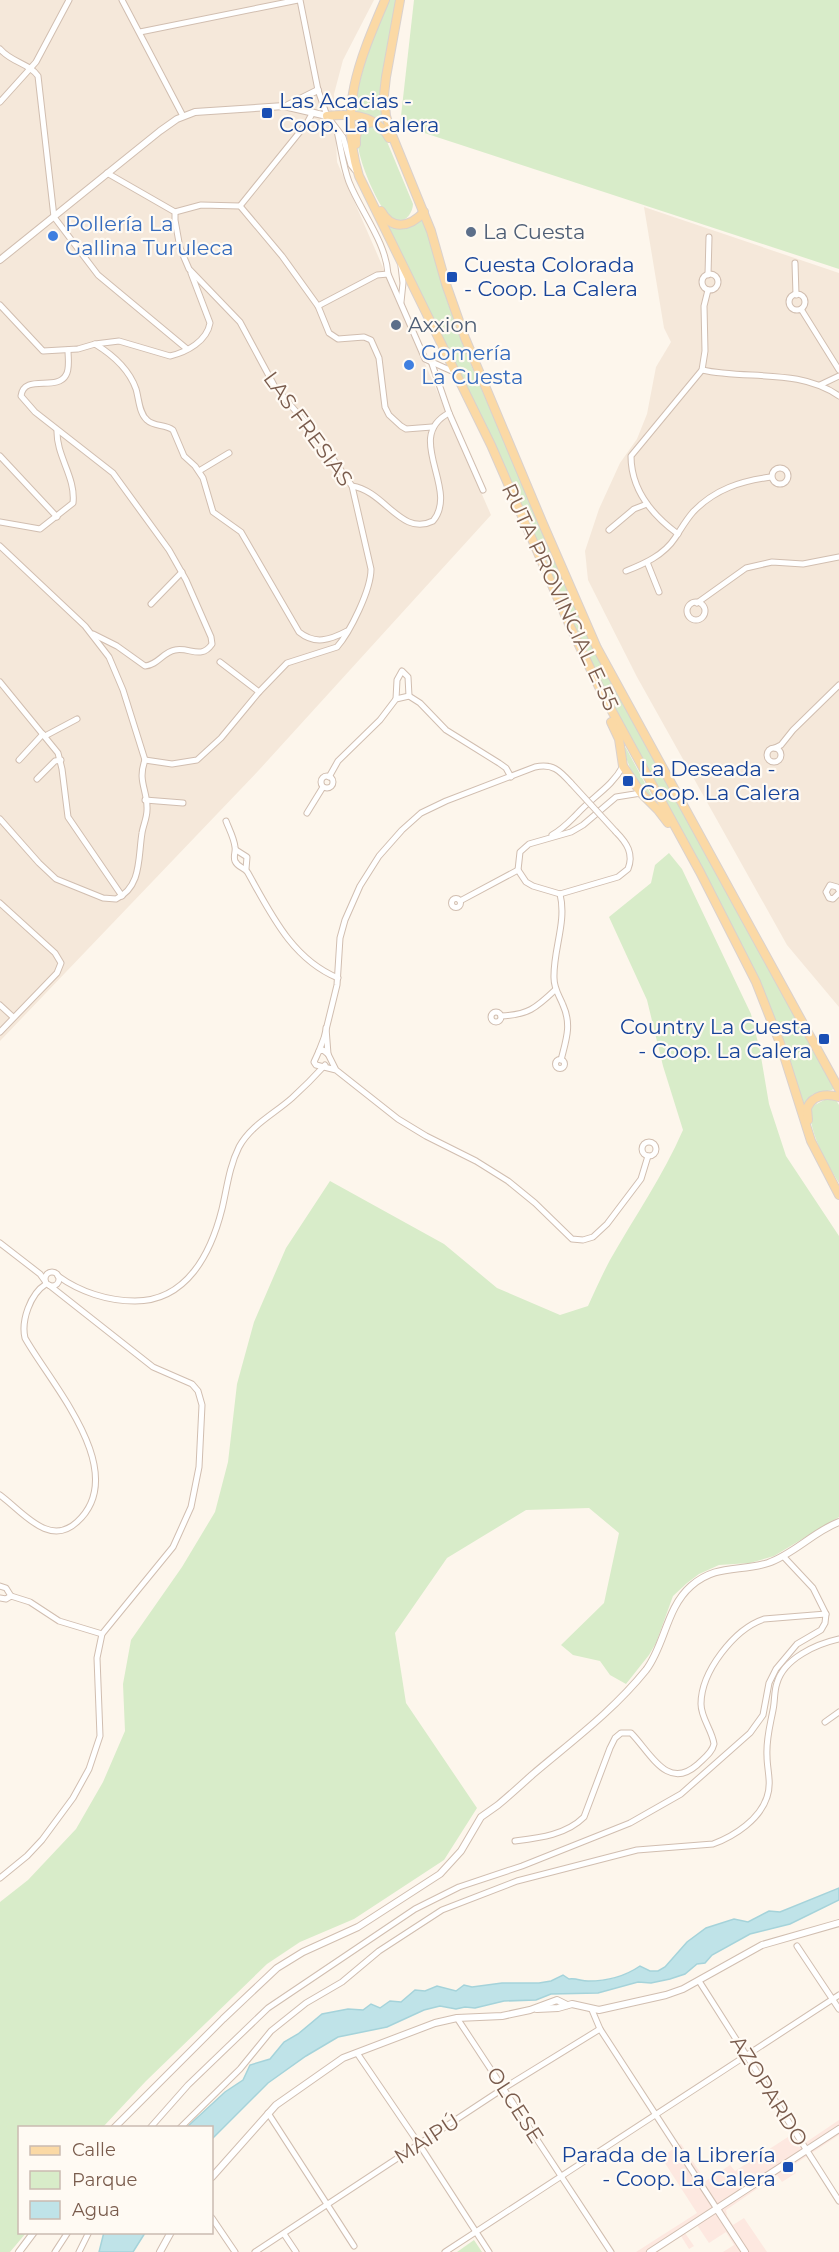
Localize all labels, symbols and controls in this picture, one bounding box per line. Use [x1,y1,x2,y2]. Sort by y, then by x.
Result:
place label: Las Acacias - Coop. La Calera [279,88,439,137]
marker: Las Acacias - Coop. La Calera [260,106,274,120]
place label: Pollería La Gallina Turuleca [65,211,234,260]
place label: La Cuesta [483,219,585,244]
marker: La Cuesta [464,225,478,239]
marker: Pollería La Gallina Turuleca [46,229,60,243]
place label: Cuesta Colorada - Coop. La Calera [464,252,638,301]
marker: Cuesta Colorada - Coop. La Calera [445,270,459,284]
place label: Axxion [408,312,478,337]
marker: Axxion [389,318,403,332]
place label: Gomería La Cuesta [421,340,523,389]
marker: Gomería La Cuesta [402,358,416,372]
street label: LAS FRESIAS [258,367,358,491]
street label: RUTA PROVINCIAL E-55 [497,479,624,714]
place label: La Deseada - Coop. La Calera [640,756,800,805]
marker: La Deseada - Coop. La Calera [621,774,635,788]
place label: Country La Cuesta - Coop. La Calera [620,1014,812,1063]
marker: Country La Cuesta - Coop. La Calera [817,1032,831,1046]
street label: AZOPARDO [726,2031,813,2151]
street label: OLCESE [482,2062,549,2147]
street label: MAIPÚ [389,2108,464,2169]
legend [18,2126,213,2234]
text: Calle [72,2139,116,2161]
place label: Parada de la Librería - Coop. La Calera [561,2142,776,2191]
marker: Parada de la Librería - Coop. La Calera [781,2160,795,2174]
text: Parque [72,2169,138,2191]
text: Agua [72,2199,120,2221]

